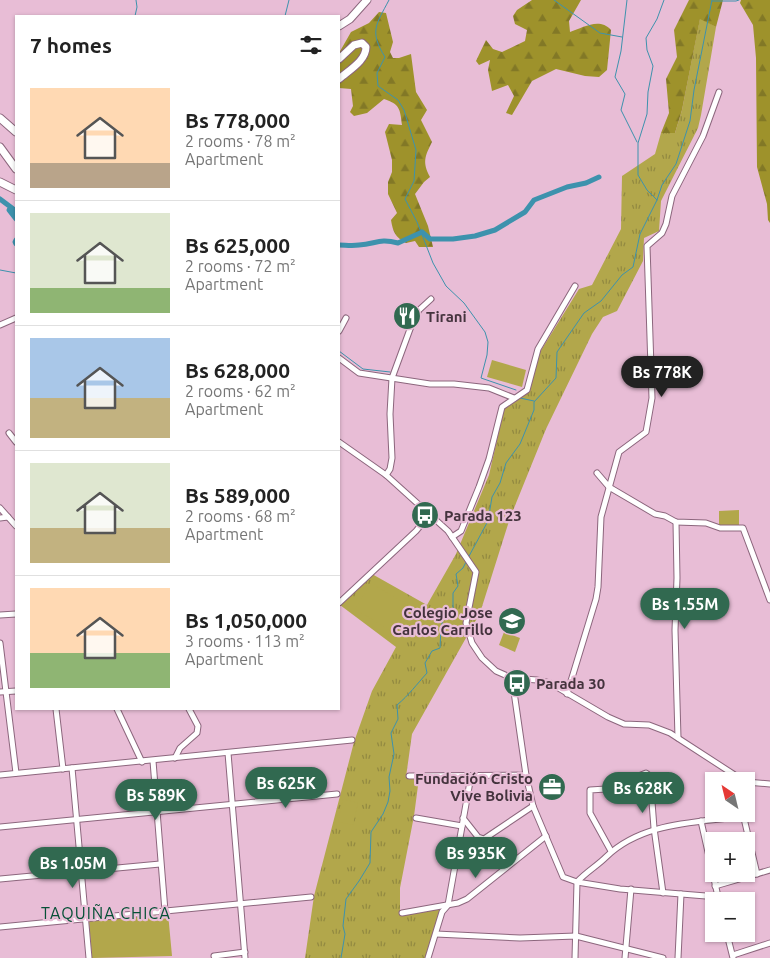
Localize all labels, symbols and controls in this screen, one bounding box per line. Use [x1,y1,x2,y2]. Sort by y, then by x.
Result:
icon: filters [297,31,325,59]
text: 7 homes [30,33,112,57]
icon: home [70,108,130,168]
text: Bs 778,000 [185,108,290,132]
text: 2 rooms · 78 m² [185,132,296,150]
text: Apartment [185,150,263,168]
icon: home [70,233,130,293]
text: Bs 625,000 [185,233,290,257]
text: 2 rooms · 72 m² [185,257,296,275]
text: Apartment [185,275,263,293]
restaurant icon: Tirani [392,301,422,331]
place label: Tirani [426,308,467,325]
pin: Bs 778K [616,356,708,398]
icon: home [70,358,130,418]
text: Bs 628,000 [185,358,290,382]
text: Bs 778K [632,363,692,381]
text: 2 rooms · 62 m² [185,382,296,400]
text: Apartment [185,400,263,418]
icon: home [70,483,130,543]
text: Bs 589,000 [185,483,290,507]
bus stop icon: Parada 123 [410,500,440,530]
text: 2 rooms · 68 m² [185,507,296,525]
place label: Parada 123 [444,507,522,524]
text: Apartment [185,525,263,543]
pin: Bs 1.55M [633,588,737,630]
text: Bs 1.55M [651,595,719,613]
place label: Colegio Jose Carlos Carrillo [392,604,493,638]
school or university icon: Colegio Jose Carlos Carrillo [497,606,527,636]
icon: home [70,608,130,668]
text: Bs 1,050,000 [185,608,307,632]
text: 3 rooms · 113 m² [185,632,305,650]
text: Apartment [185,650,263,668]
bus stop icon: Parada 30 [502,668,532,698]
place label: Parada 30 [536,675,605,692]
pin: Bs 625K [240,766,332,809]
place label: Fundación Cristo Vive Bolivia [415,770,533,804]
office icon: Fundación Cristo Vive Bolivia [537,772,567,802]
pin: Bs 628K [597,772,689,814]
north arrow [705,772,755,822]
map controls [705,772,755,942]
text: Bs 625K [256,774,316,792]
pin: Bs 589K [110,778,202,821]
text: Bs 628K [613,779,673,797]
text: Bs 589K [126,786,186,804]
button: + [705,832,755,882]
pin: Bs 935K [430,836,522,879]
text: Bs 935K [446,844,506,862]
pin: Bs 1.05M [21,846,125,889]
text: Bs 1.05M [39,854,107,872]
button: − [705,892,755,942]
district label: TAQUIÑA CHICA [41,903,171,922]

